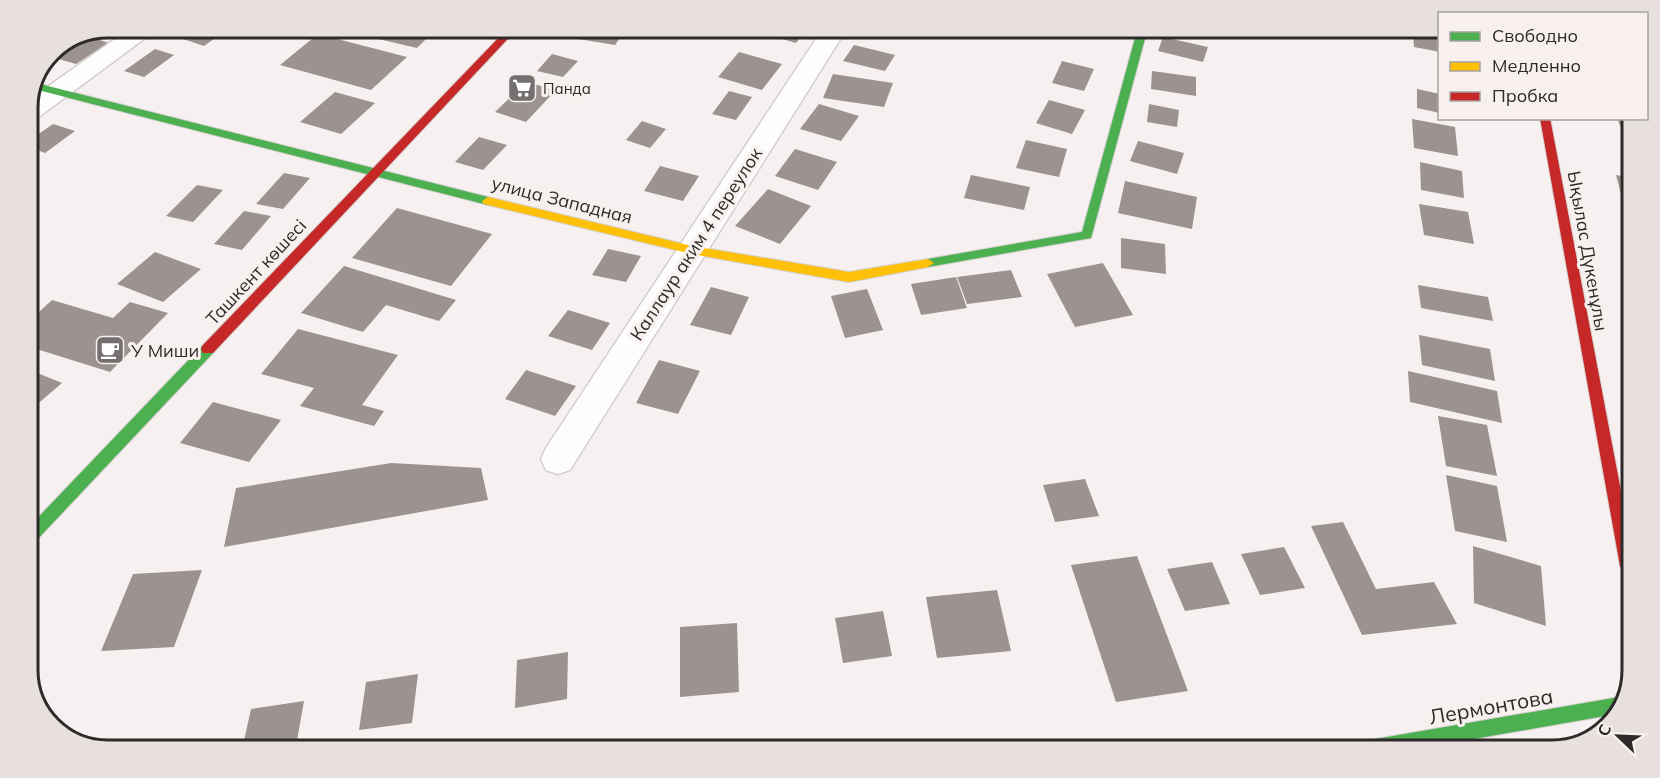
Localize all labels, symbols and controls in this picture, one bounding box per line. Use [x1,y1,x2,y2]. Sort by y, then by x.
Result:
legend [1438,12,1648,120]
text: Свободно [1492,24,1578,47]
text: Медленно [1492,54,1581,77]
supermarket icon: Панда [506,72,538,104]
place label: Панда [543,79,591,98]
text: Пробка [1492,84,1558,107]
street label: Каллаур аким 4 переулок [625,143,767,345]
street label: Ықылас Дүкенұлы [1563,169,1613,333]
street label: улица Западная [489,171,635,229]
street label: Ташкент көшесі [201,214,311,330]
cafe icon: У Миши [94,334,126,366]
place label: У Миши [130,339,199,362]
street label: Лермонтова [1427,682,1555,730]
north arrow [1588,706,1648,766]
text: С [1593,721,1616,739]

